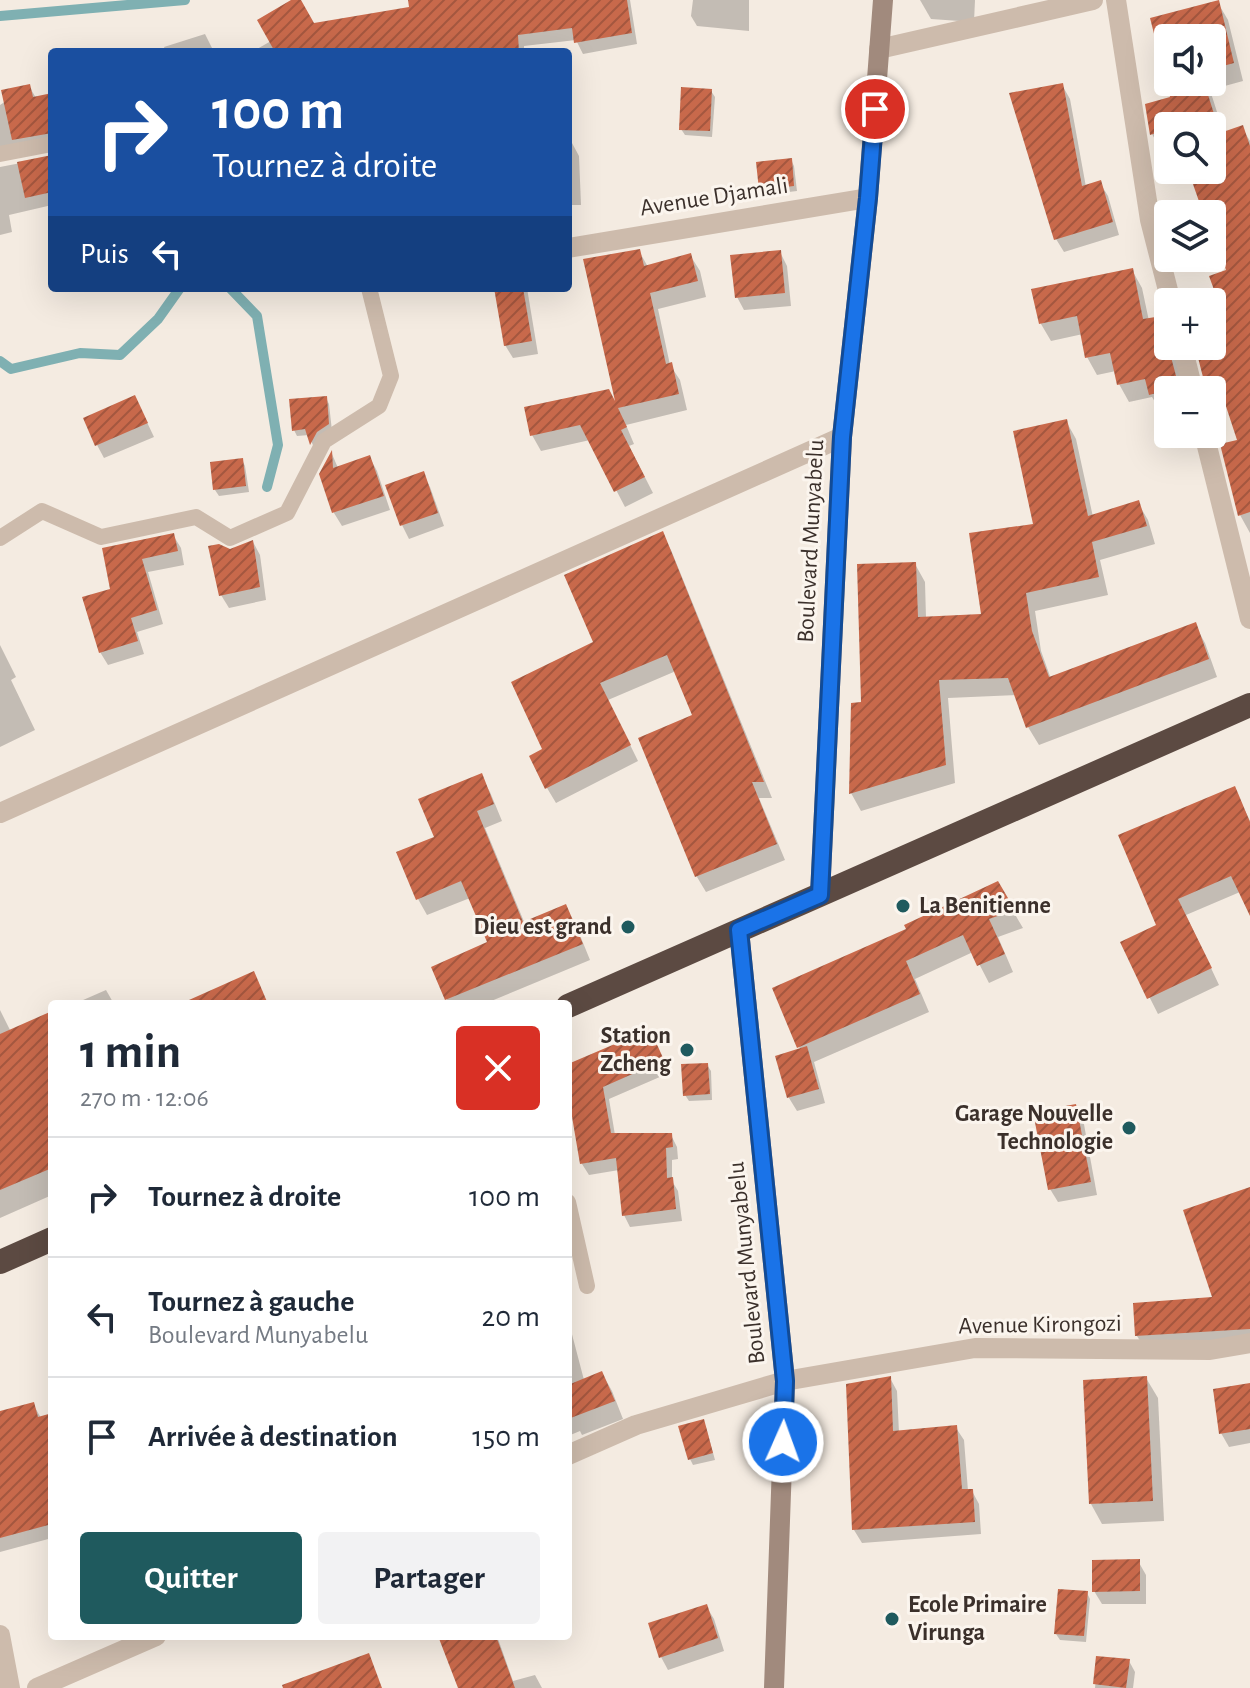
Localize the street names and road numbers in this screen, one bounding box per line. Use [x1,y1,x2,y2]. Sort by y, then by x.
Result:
street label: Avenue Djamali [638,173,790,221]
street label: Boulevard Munyabelu [794,439,828,643]
street label: Boulevard Munyabelu [724,1161,770,1365]
street label: Avenue Kirongozi [958,1312,1122,1338]

